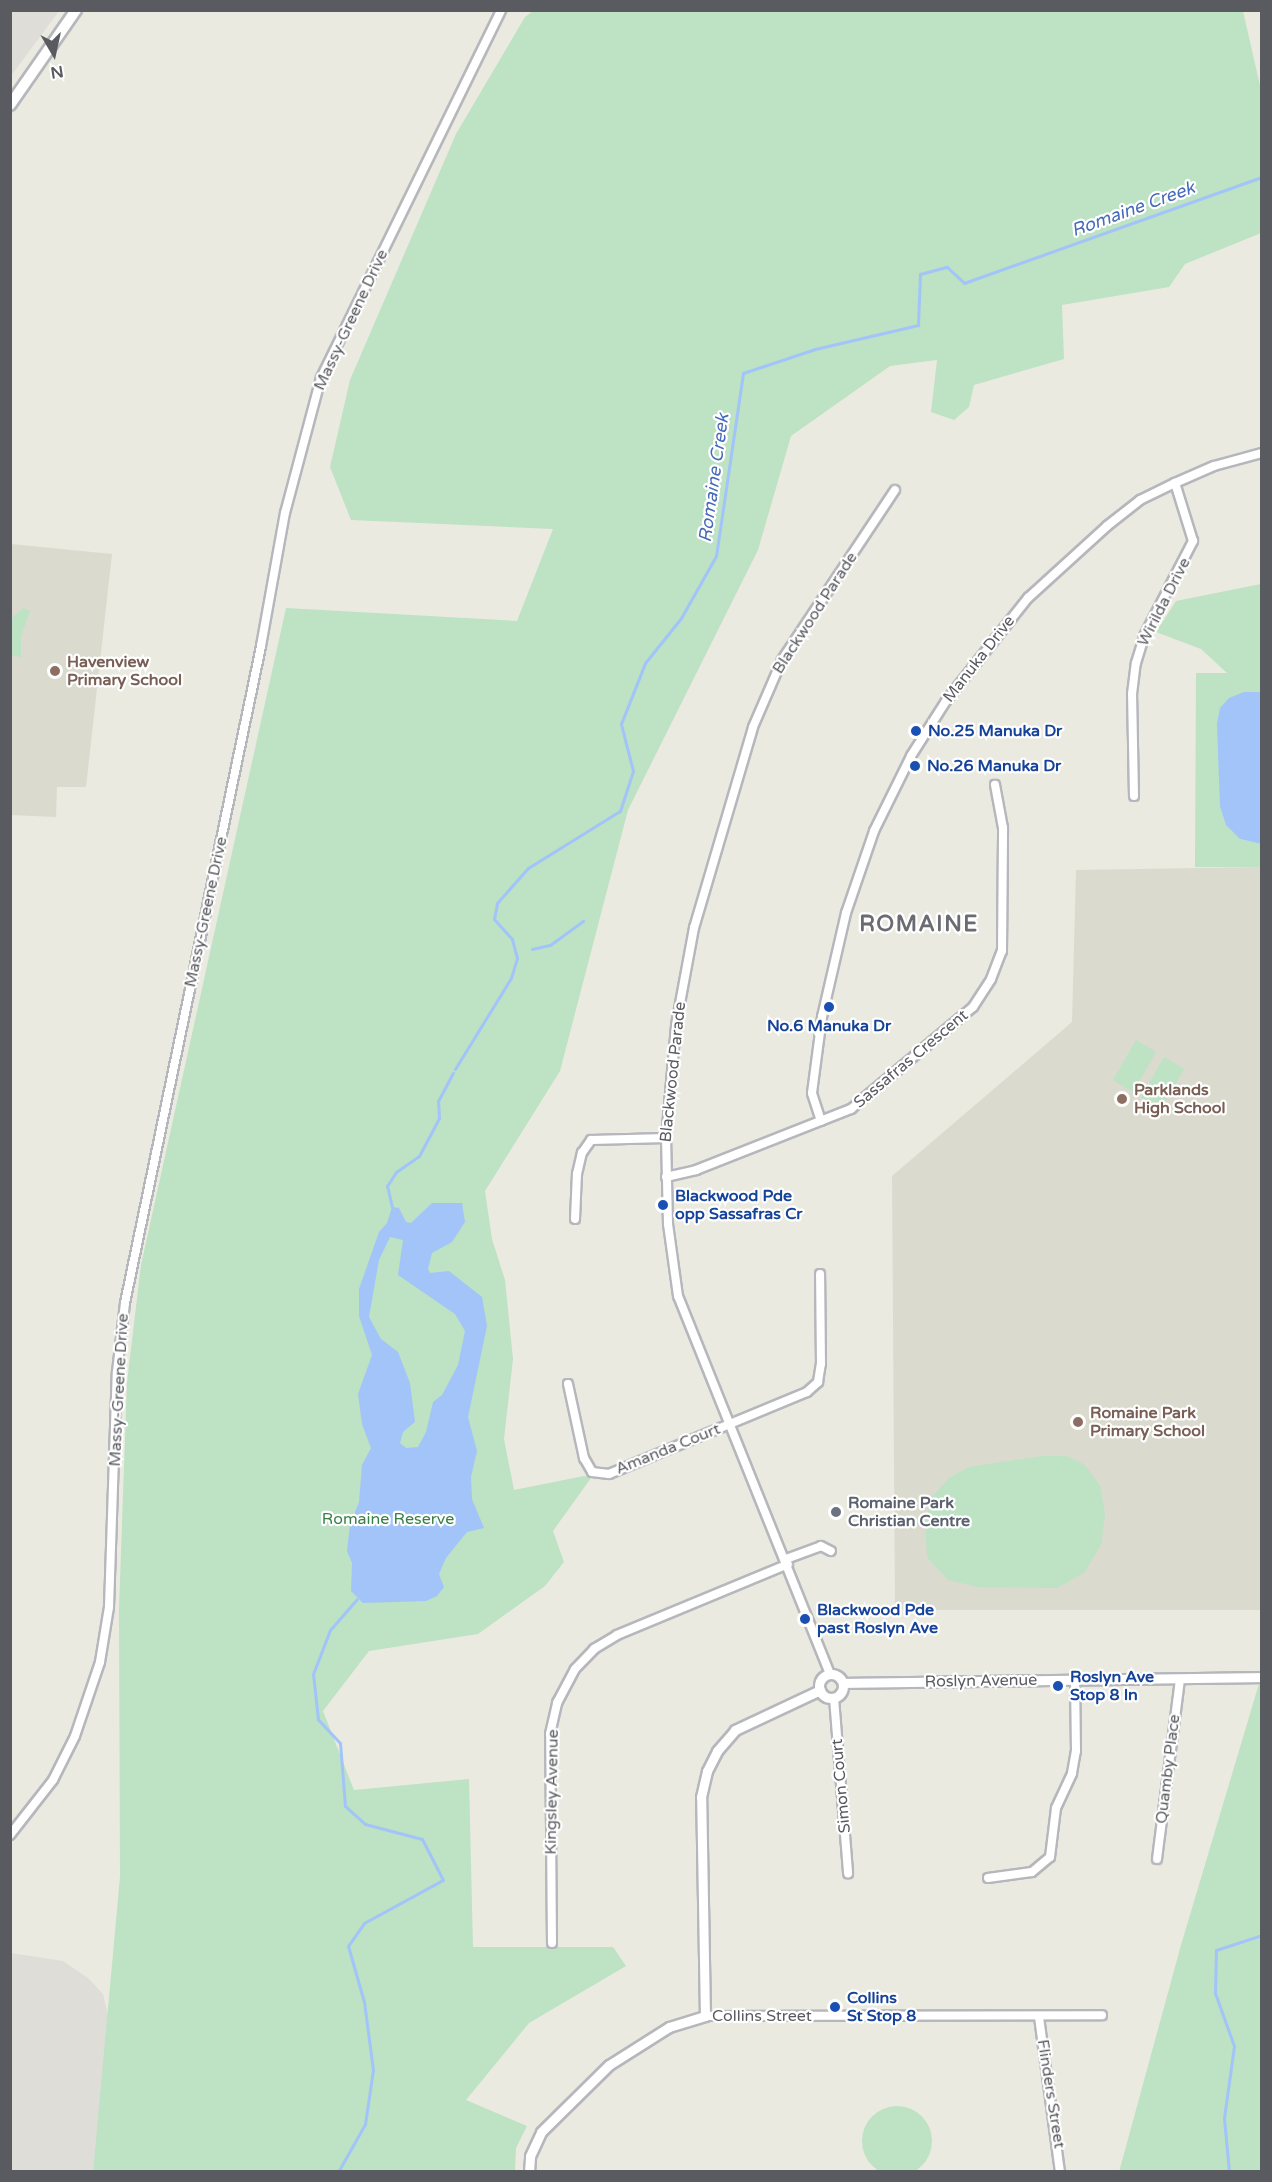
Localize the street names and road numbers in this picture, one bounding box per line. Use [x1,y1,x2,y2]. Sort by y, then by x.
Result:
street label: Massy-Greene Drive [310,247,392,393]
street label: Blackwood Parade [769,549,861,677]
street label: Wirilda Drive [1133,555,1195,649]
street label: Manuka Drive [939,612,1019,706]
street label: Massy-Greene Drive [181,835,231,989]
street label: Blackwood Parade [656,1001,690,1143]
street label: Sassafras Crescent [850,1006,972,1112]
street label: Massy-Greene Drive [105,1313,133,1467]
street label: Amanda Court [613,1419,723,1479]
street label: Roslyn Avenue [925,1670,1037,1692]
street label: Quamby Place [1152,1713,1184,1825]
street label: Kingsley Avenue [541,1729,563,1855]
street label: Simon Court [827,1738,855,1834]
street label: Collins Street [712,2006,812,2026]
street label: Flinders Street [1033,2038,1069,2150]

